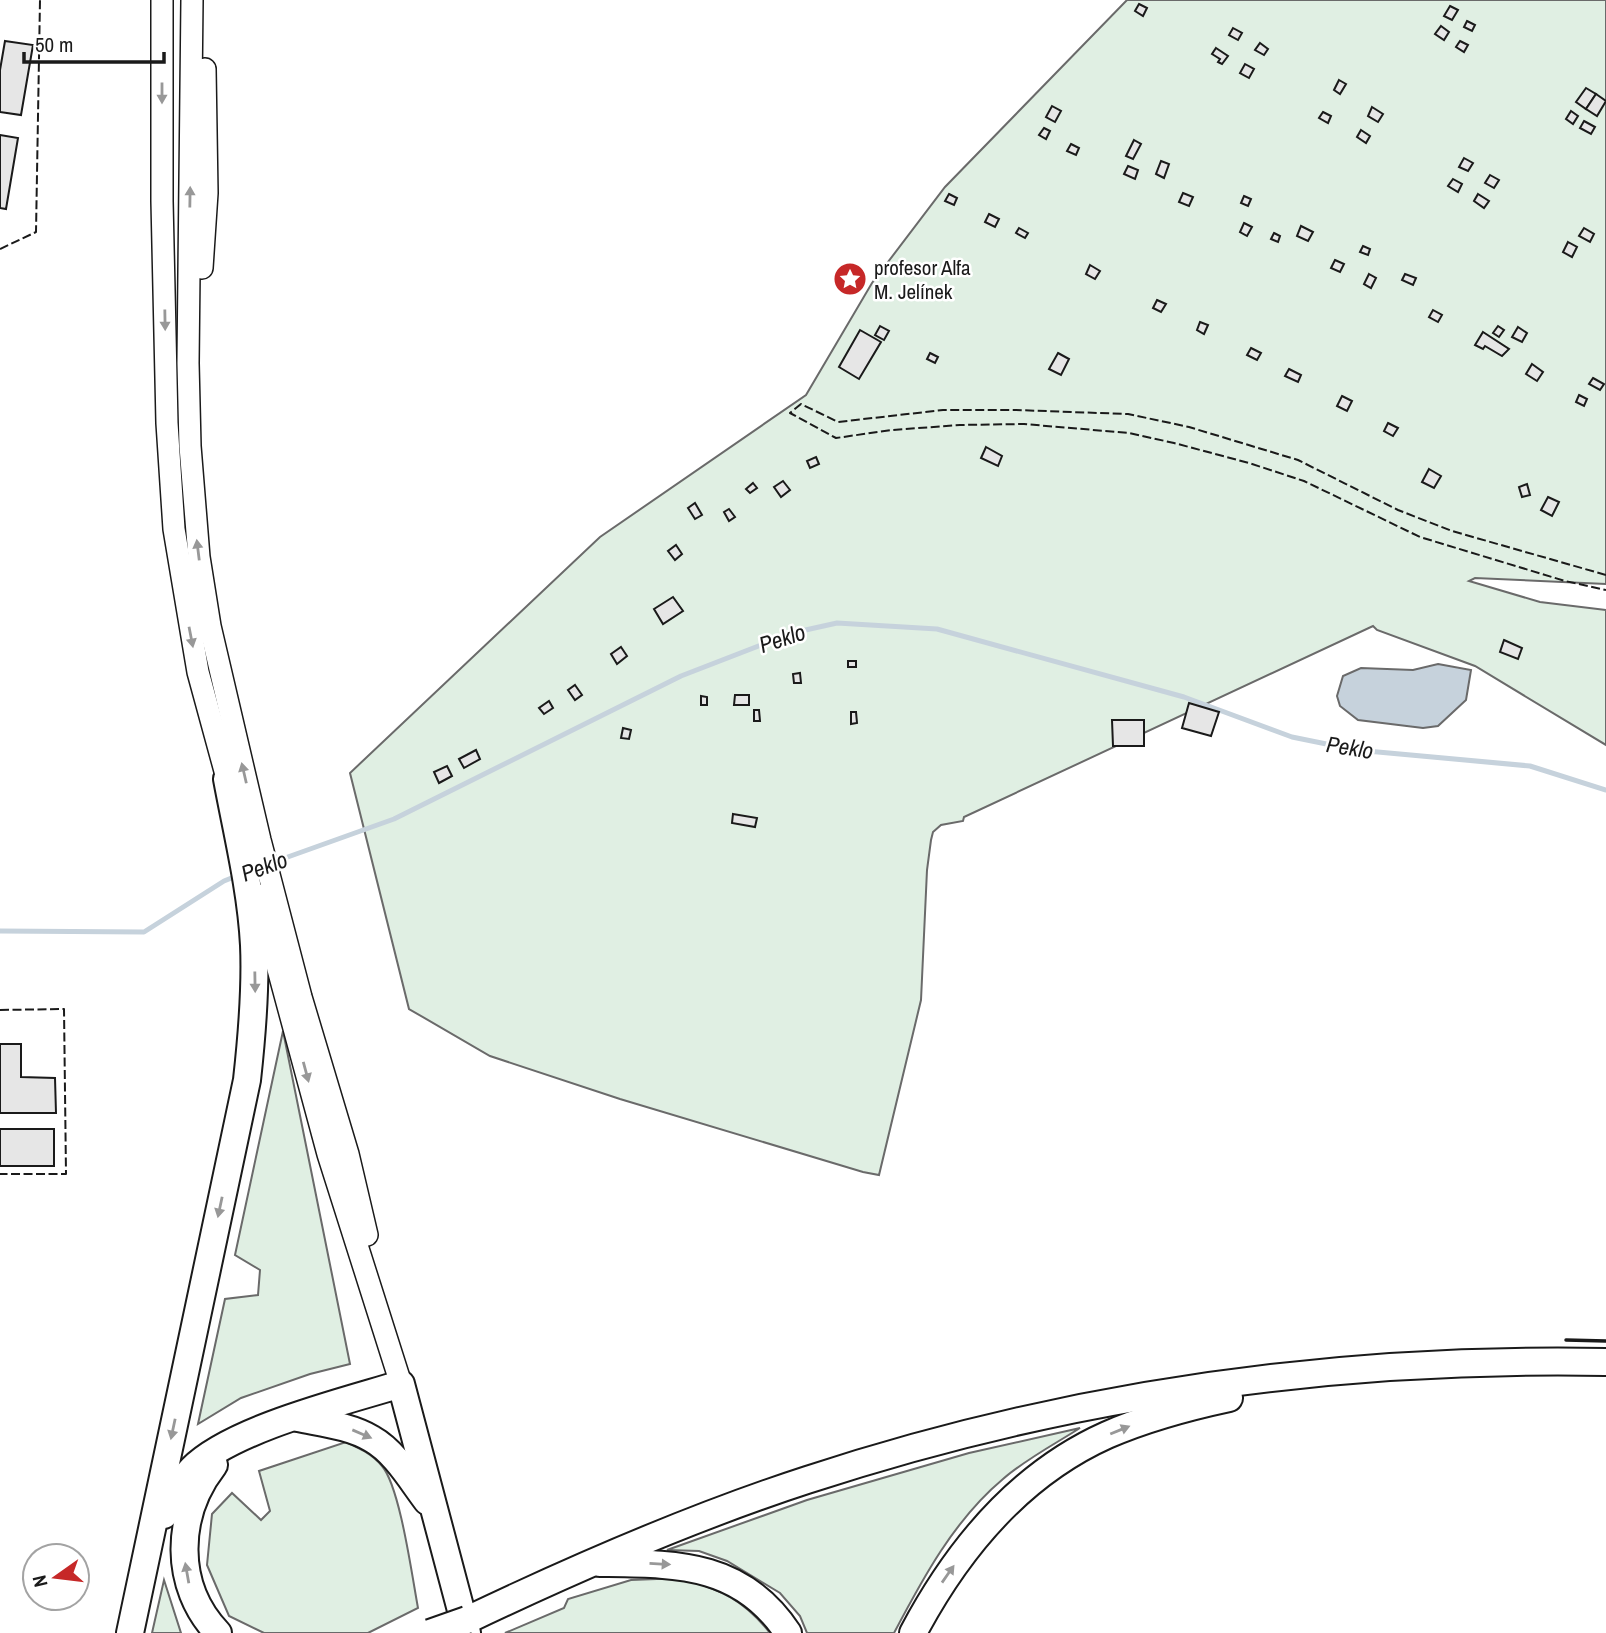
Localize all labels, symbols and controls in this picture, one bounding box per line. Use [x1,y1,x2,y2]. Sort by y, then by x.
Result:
scale bar [24,21,164,65]
text: 50 m [35,30,73,59]
one-way arrow [156,82,168,104]
one-way arrow [184,186,195,208]
place label: profesor Alfa M. Jelínek [874,253,971,306]
place icon: profesor Alfa M. Jelínek [831,260,869,298]
one-way arrow [159,309,170,331]
one-way arrow [193,539,204,561]
water label: Peklo [755,616,809,660]
one-way arrow [186,626,197,648]
water label: Peklo [1324,728,1376,766]
one-way arrow [238,762,249,784]
water label: Peklo [237,843,291,889]
one-way arrow [249,972,260,994]
one-way arrow [301,1061,312,1083]
one-way arrow [214,1196,225,1218]
one-way arrow [168,1418,179,1440]
one-way arrow [1109,1425,1130,1436]
one-way arrow [352,1429,373,1440]
north arrow [21,1542,91,1612]
one-way arrow [649,1559,671,1570]
one-way arrow [181,1562,192,1584]
one-way arrow [941,1565,955,1583]
text: N [26,1573,53,1590]

